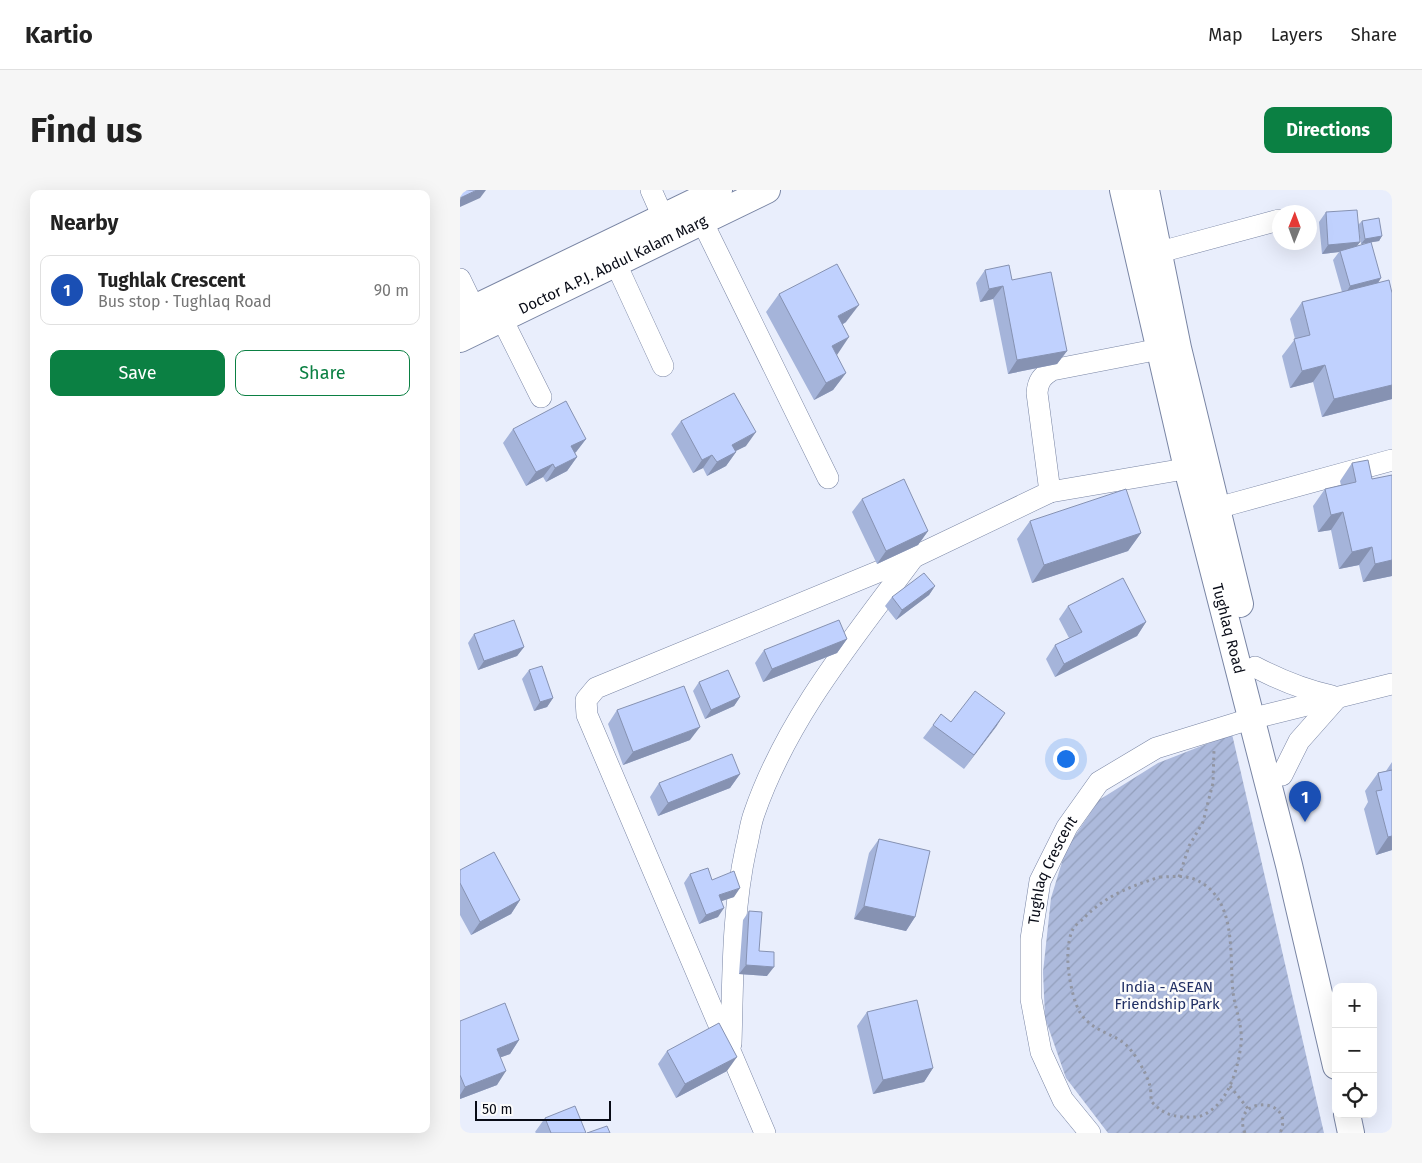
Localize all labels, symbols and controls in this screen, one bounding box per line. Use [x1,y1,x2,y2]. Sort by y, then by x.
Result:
text: Kartio [25,21,93,49]
text: Map [1208,24,1243,46]
text: Layers [1271,24,1323,46]
text: Share [1351,24,1397,46]
button: Directions [1264,107,1392,153]
text: Find us [30,109,142,151]
north arrow [1272,205,1317,250]
text: Nearby [50,210,118,236]
street label: Doctor A.P.J. Abdul Kalam Marg [516,211,710,318]
text: Tughlak Crescent [98,269,246,292]
text: 1 [63,281,71,300]
text: 90 m [374,281,409,300]
text: Bus stop · Tughlaq Road [98,292,272,311]
button: Save [50,350,225,396]
button: Share [235,350,410,396]
street label: Tughlaq Road [1208,581,1248,676]
your location [1053,746,1079,772]
pin: 1 [1289,781,1321,822]
street label: Tughlaq Crescent [1024,812,1081,926]
park label: India - ASEAN Friendship Park [1114,978,1220,1013]
map controls [1332,983,1377,1118]
button: + [1332,983,1377,1028]
button: − [1332,1028,1377,1073]
button: locate [1332,1073,1377,1118]
scale bar [475,1098,611,1121]
text: 50 m [482,1101,513,1118]

